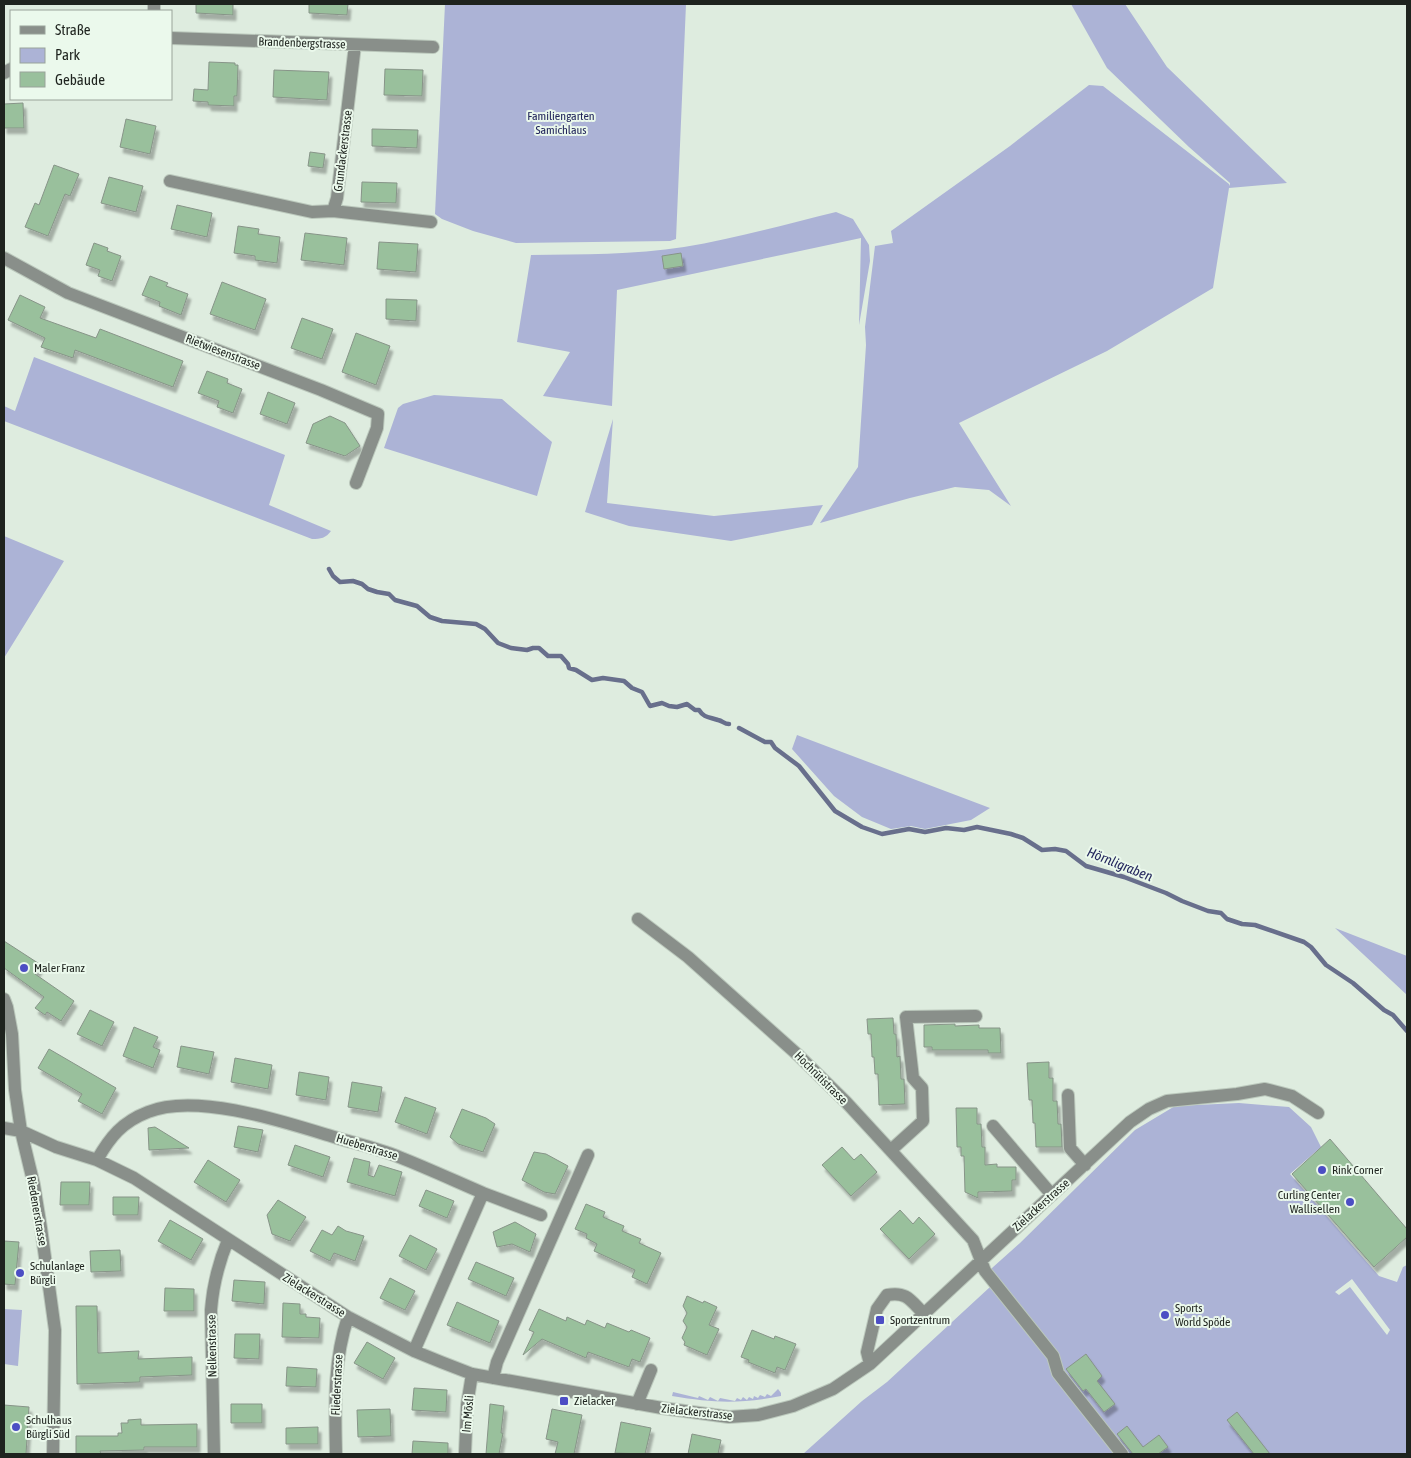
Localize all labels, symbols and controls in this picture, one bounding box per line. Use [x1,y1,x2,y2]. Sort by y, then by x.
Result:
legend [10,10,172,100]
text: Straße [55,21,91,38]
street label: Brandenbergstrasse [258,34,346,52]
text: Park [55,46,80,63]
text: Gebäude [55,71,105,88]
park label: Familiengarten Samichlaus [527,109,595,137]
street label: Grundackerstrasse [331,110,355,192]
street label: Rietwiesenstrasse [184,331,262,373]
water label: Hörnligraben [1085,844,1155,884]
place label: Maler Franz [34,961,86,975]
marker: Maler Franz [18,962,30,974]
street label: Hochrütistrasse [792,1049,850,1107]
street label: Hueberstrasse [335,1131,399,1163]
place label: Rink Corner [1332,1163,1383,1177]
marker: Rink Corner [1316,1164,1328,1176]
street label: Riedenerstrasse [24,1175,50,1247]
street label: Zielackerstrasse [1010,1176,1072,1234]
place label: Curling Center Wallisellen [1278,1188,1340,1216]
marker: Curling Center Wallisellen [1344,1196,1356,1208]
place label: Schulanlage Bürgli [30,1259,85,1287]
marker: Schulanlage Bürgli [14,1267,26,1279]
street label: Zielackerstrasse [280,1270,348,1320]
place label: Sports World Spöde [1175,1301,1230,1329]
marker: Sports World Spöde [1159,1309,1171,1321]
place label: Sportzentrum [890,1313,950,1327]
marker: Sportzentrum [874,1314,886,1326]
street label: Nelkenstrasse [204,1315,220,1377]
street label: Fliederstrasse [328,1354,346,1416]
place label: Zielacker [574,1394,615,1408]
street label: Im Mösli [459,1395,477,1433]
marker: Zielacker [558,1395,570,1407]
street label: Zielackerstrasse [661,1401,733,1423]
place label: Schulhaus Bürgli Süd [26,1413,72,1441]
marker: Schulhaus Bürgli Süd [10,1421,22,1433]

